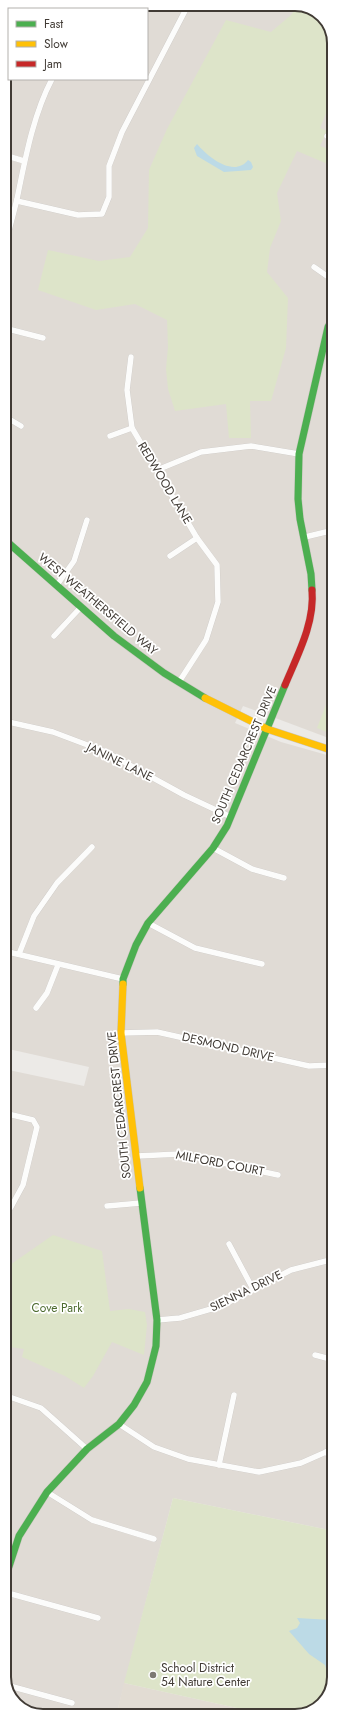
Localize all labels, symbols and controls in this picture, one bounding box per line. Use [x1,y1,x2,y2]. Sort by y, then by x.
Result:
legend [8,8,148,80]
text: Fast [44,15,63,33]
text: Slow [44,35,69,53]
text: Jam [42,55,62,73]
street label: REDWOOD LANE [133,438,197,528]
street label: WEST WEATHERSFIELD WAY [34,549,162,660]
street label: SOUTH CEDARCREST DRIVE [207,683,281,827]
street label: JANINE LANE [82,737,156,786]
street label: DESMOND DRIVE [180,1028,276,1066]
street label: SOUTH CEDARCREST DRIVE [102,1030,136,1180]
street label: MILFORD COURT [174,1146,266,1180]
street label: SIENNA DRIVE [207,1266,285,1316]
park label: Cove Park [32,1299,83,1317]
place label: School District 54 Nature Center [161,1659,251,1691]
marker: School District 54 Nature Center [148,1670,158,1680]

